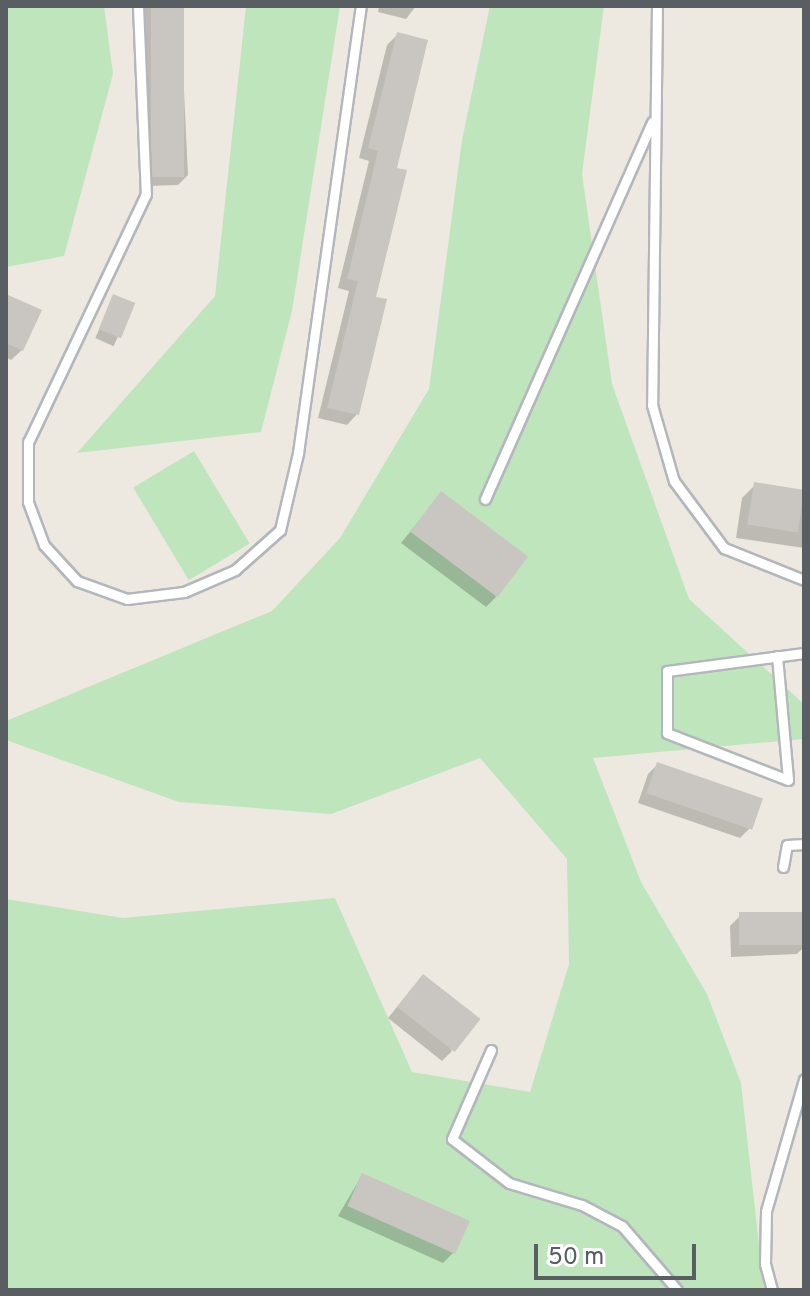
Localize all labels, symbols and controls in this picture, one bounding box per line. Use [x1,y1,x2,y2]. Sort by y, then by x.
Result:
scale bar [538,1228,700,1278]
text: 50 m [548,1243,604,1273]

